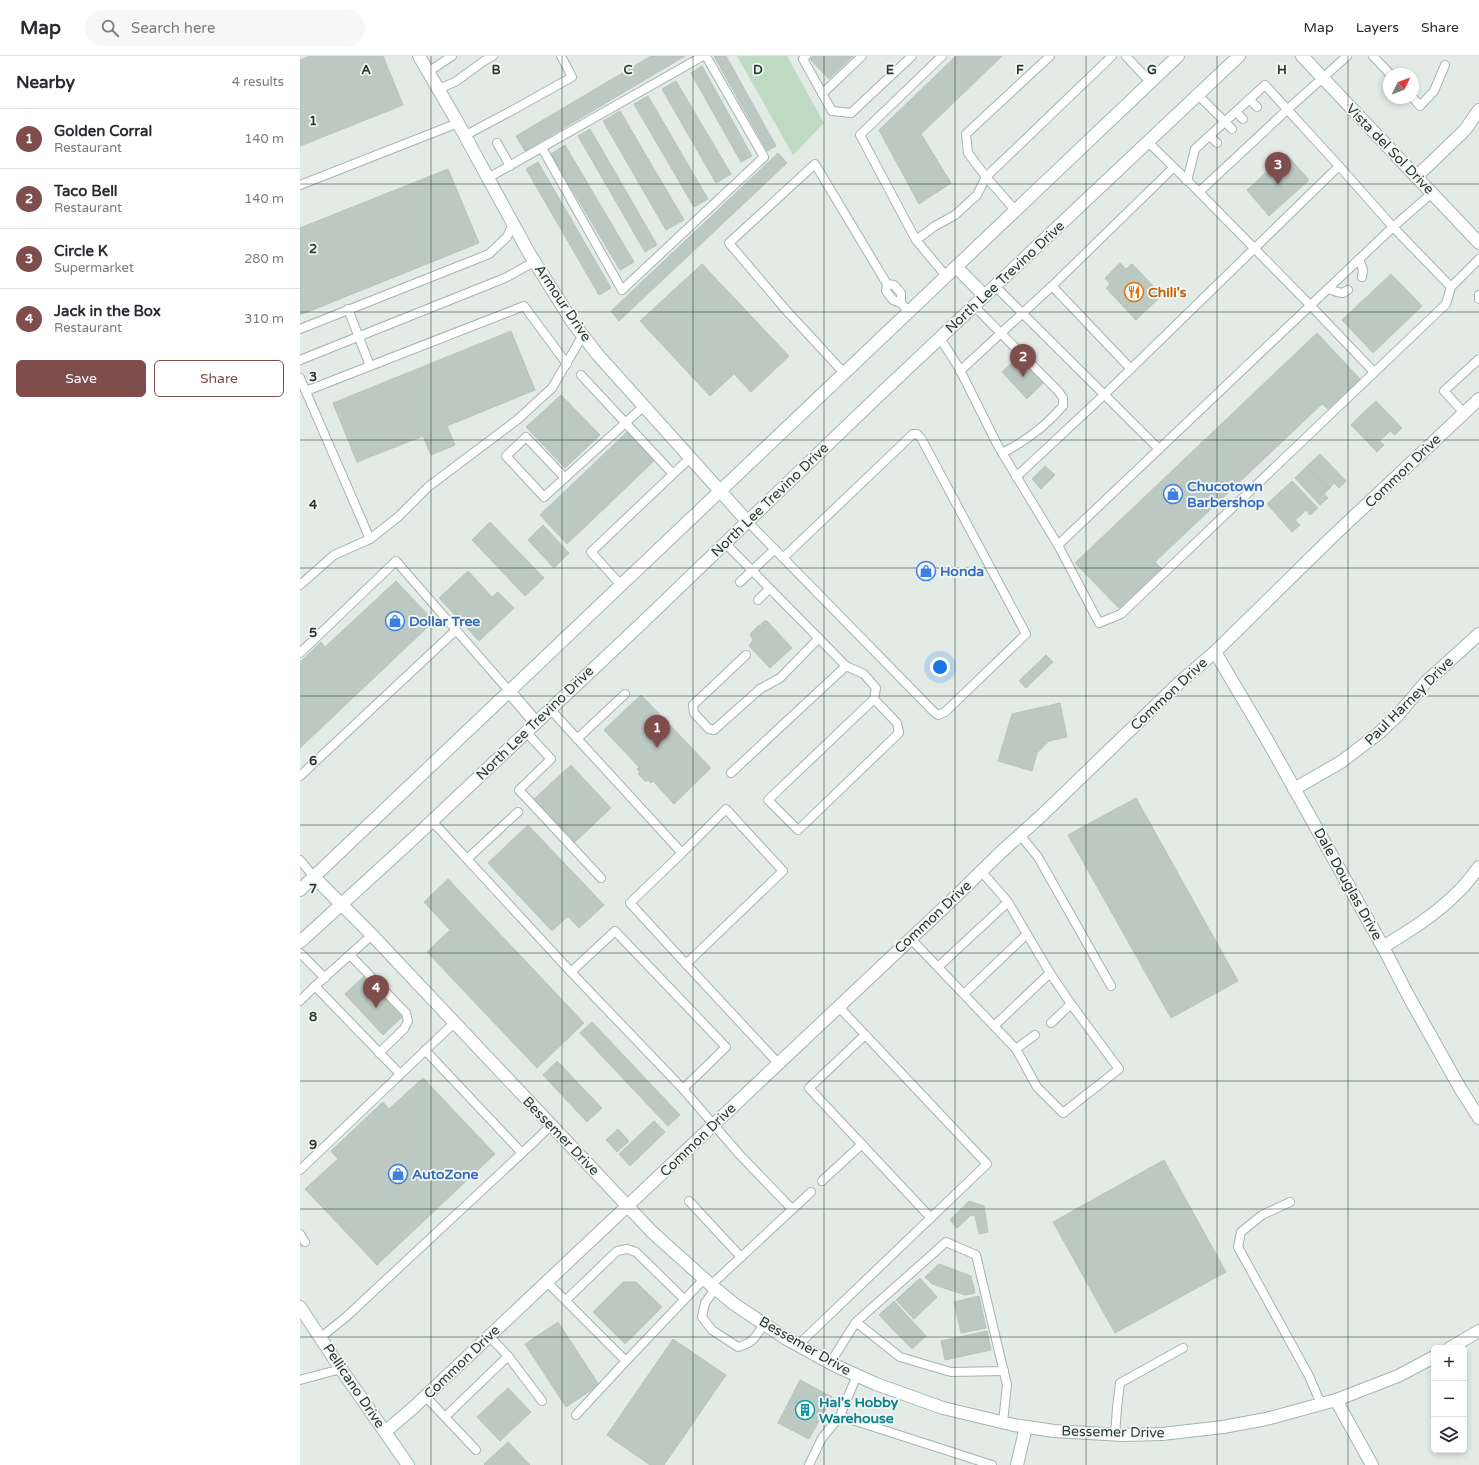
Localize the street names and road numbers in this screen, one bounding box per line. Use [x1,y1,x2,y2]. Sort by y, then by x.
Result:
street label: Vista del Sol Drive [1342,100,1438,198]
street label: North Lee Trevino Drive [942,217,1068,337]
street label: Armour Drive [531,261,595,345]
street label: Common Drive [1362,430,1445,511]
street label: North Lee Trevino Drive [708,439,832,561]
street label: Paul Harney Drive [1361,653,1457,749]
street label: Common Drive [1127,654,1211,734]
street label: North Lee Trevino Drive [473,662,597,784]
street label: Dale Douglas Drive [1310,825,1386,943]
street label: Common Drive [891,877,975,957]
street label: Bessemer Drive [519,1093,603,1179]
street label: Common Drive [657,1099,740,1180]
street label: Bessemer Drive [756,1313,854,1379]
street label: Common Drive [421,1321,504,1402]
street label: Pellicano Drive [320,1341,389,1431]
street label: Bessemer Drive [1061,1423,1165,1441]

